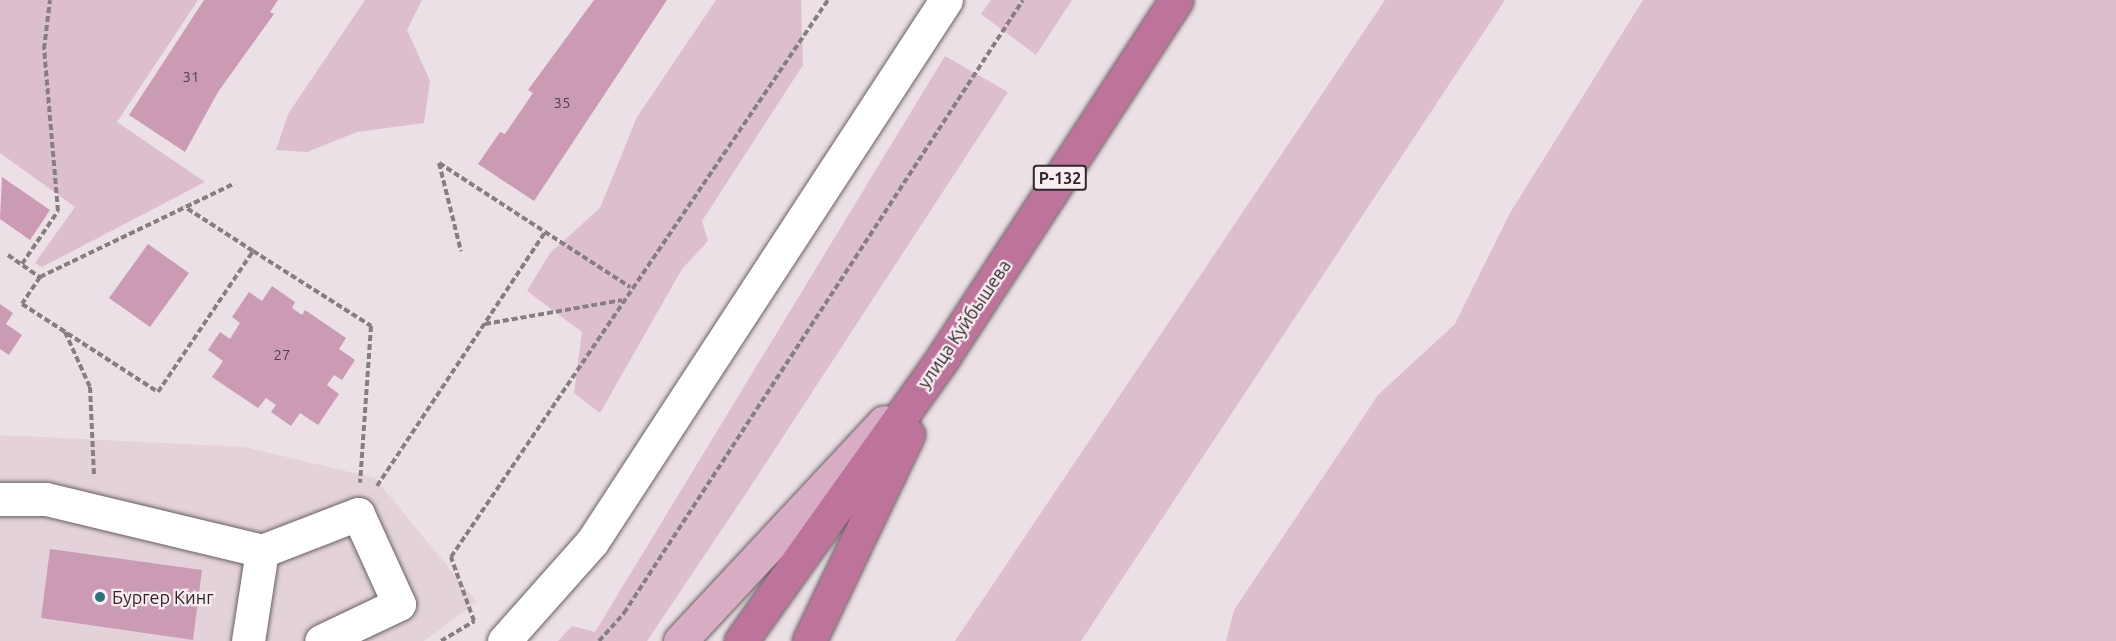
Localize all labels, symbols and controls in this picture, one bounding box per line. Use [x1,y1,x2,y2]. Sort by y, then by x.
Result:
house number: 31 [183,68,199,86]
house number: 35 [554,94,570,112]
road number: Р-132 [1032,165,1088,191]
street label: улица Куйбышева [913,256,1015,392]
house number: 27 [274,346,290,364]
place label: Бургер Кинг [112,586,213,608]
marker: Бургер Кинг [93,590,107,604]

